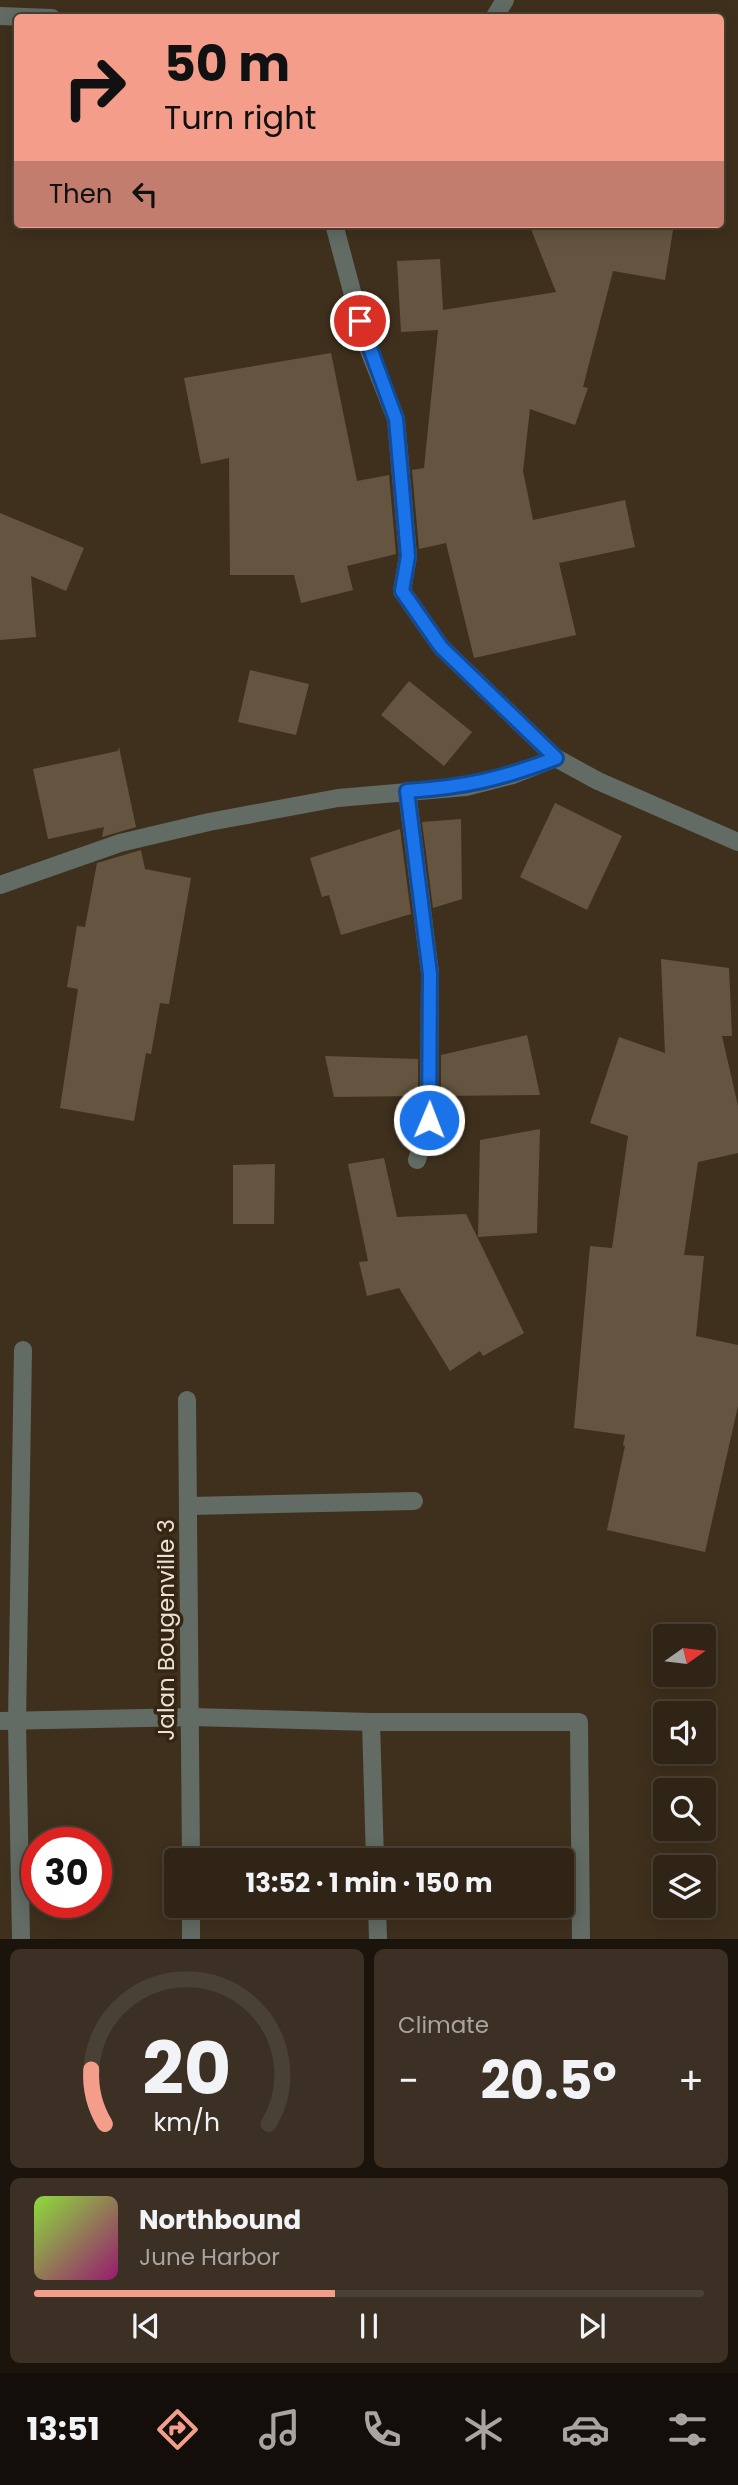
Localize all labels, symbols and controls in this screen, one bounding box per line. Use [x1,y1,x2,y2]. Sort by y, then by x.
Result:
text: 50 m [164,30,290,98]
icon: right [49,42,140,133]
text: Turn right [164,95,316,140]
icon: left [126,175,164,213]
text: Then [49,176,112,212]
pin [330,291,390,351]
icon: arrive [341,302,379,340]
position arrow [392,1083,466,1157]
street label: Jalan Bougenville 3 [150,1519,182,1741]
north arrow [653,1624,716,1687]
map controls [653,1624,716,1918]
button: sound [653,1701,716,1764]
button: search [653,1778,716,1841]
speed limit sign: 30 [21,1827,112,1918]
button: layers [653,1855,716,1918]
text: 13:52 · 1 min · 150 m [246,1865,492,1901]
text: Climate [398,2009,489,2041]
text: 20 [142,2019,232,2120]
text: 20.5° [480,2044,617,2117]
text: − [398,2054,419,2107]
text: + [678,2054,704,2107]
text: km/h [154,2105,220,2140]
text: Northbound [139,2202,301,2238]
text: June Harbor [139,2241,280,2273]
icon: previous [127,2307,165,2345]
icon: pause [350,2307,388,2345]
icon: next [573,2307,611,2345]
icon: directions [153,2405,202,2454]
icon: music [255,2405,304,2454]
icon: phone [357,2405,406,2454]
icon: climate [459,2405,508,2454]
icon: car [561,2405,610,2454]
icon: filters [663,2405,712,2454]
text: 13:51 [26,2406,100,2451]

